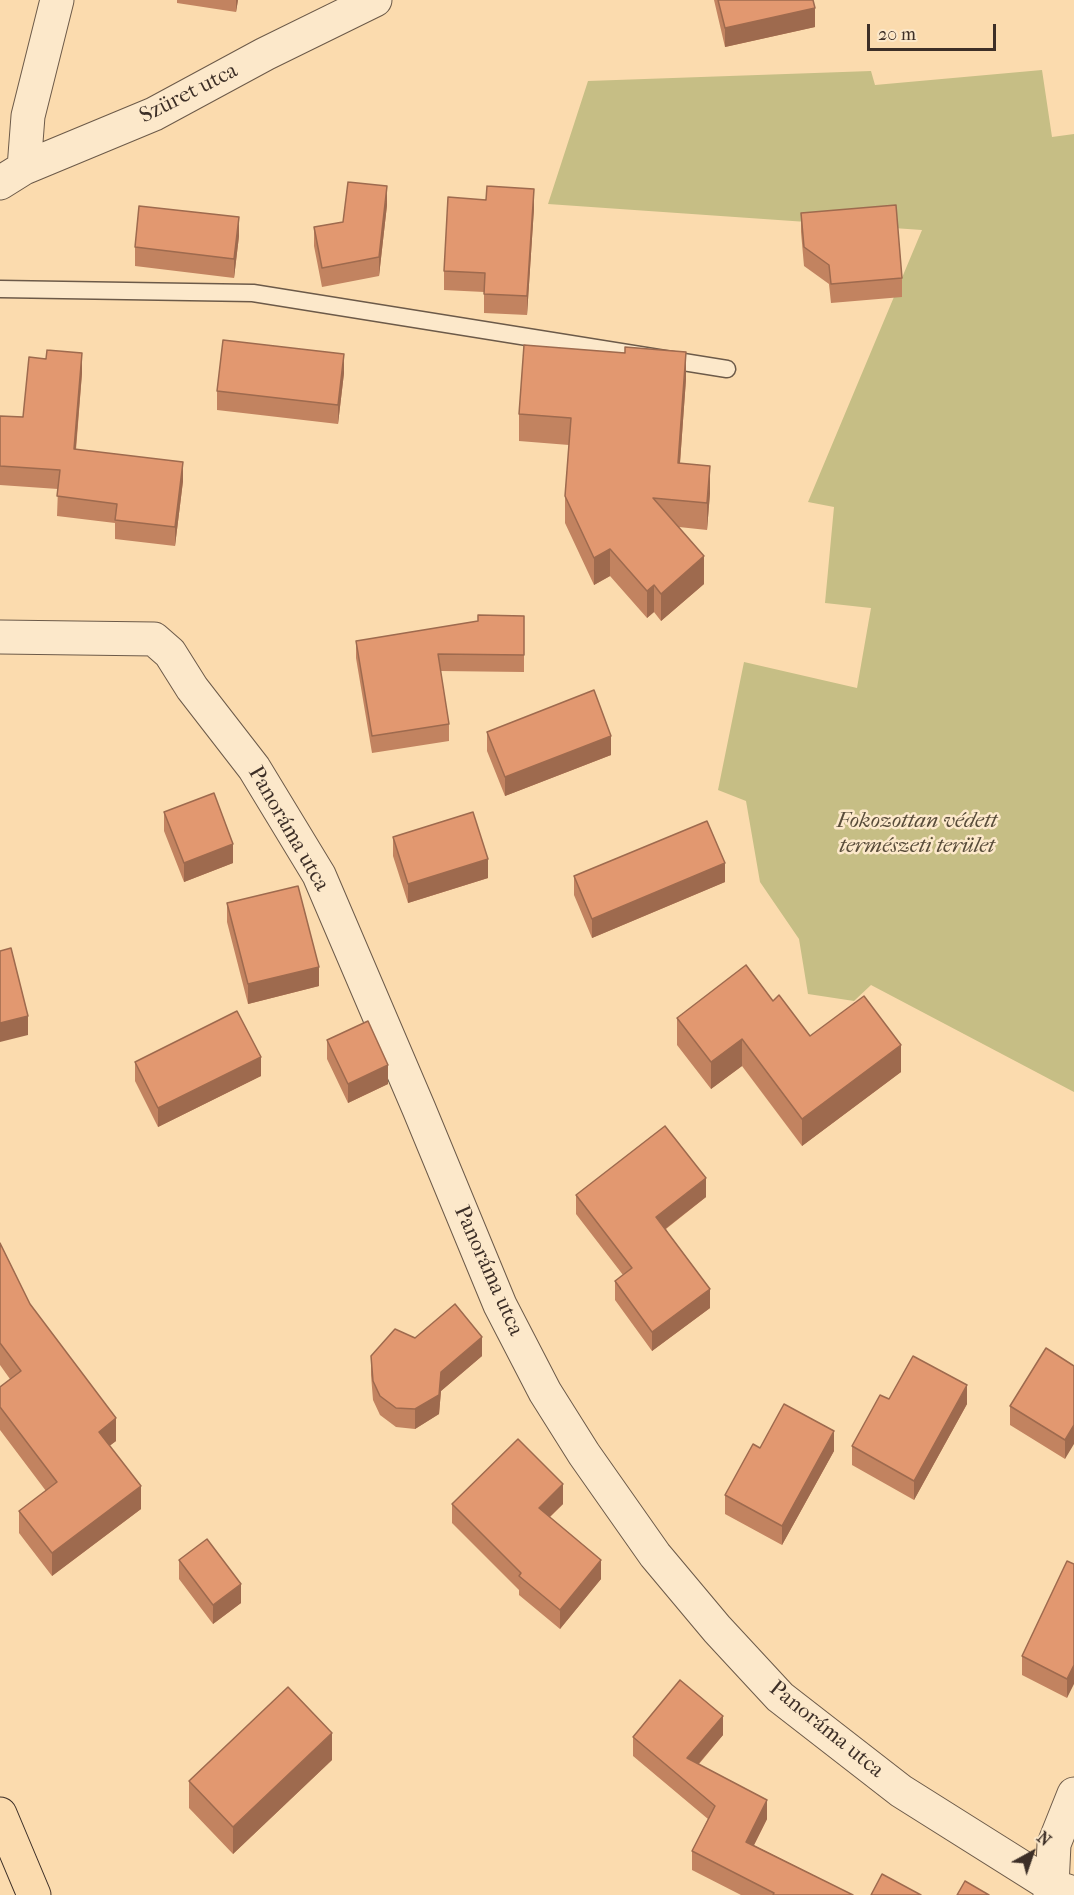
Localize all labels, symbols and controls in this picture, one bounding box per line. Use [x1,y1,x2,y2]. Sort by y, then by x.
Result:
scale bar [870,12,999,50]
text: 20 m [878,24,916,45]
street label: Szüret utca [136,58,242,130]
street label: Panoráma utca [242,762,334,896]
park label: Fokozottan védett természeti terület [837,809,997,860]
street label: Panoráma utca [448,1202,528,1340]
street label: Panoráma utca [763,1676,889,1784]
north arrow [1002,1823,1062,1883]
text: N [1033,1828,1055,1850]

